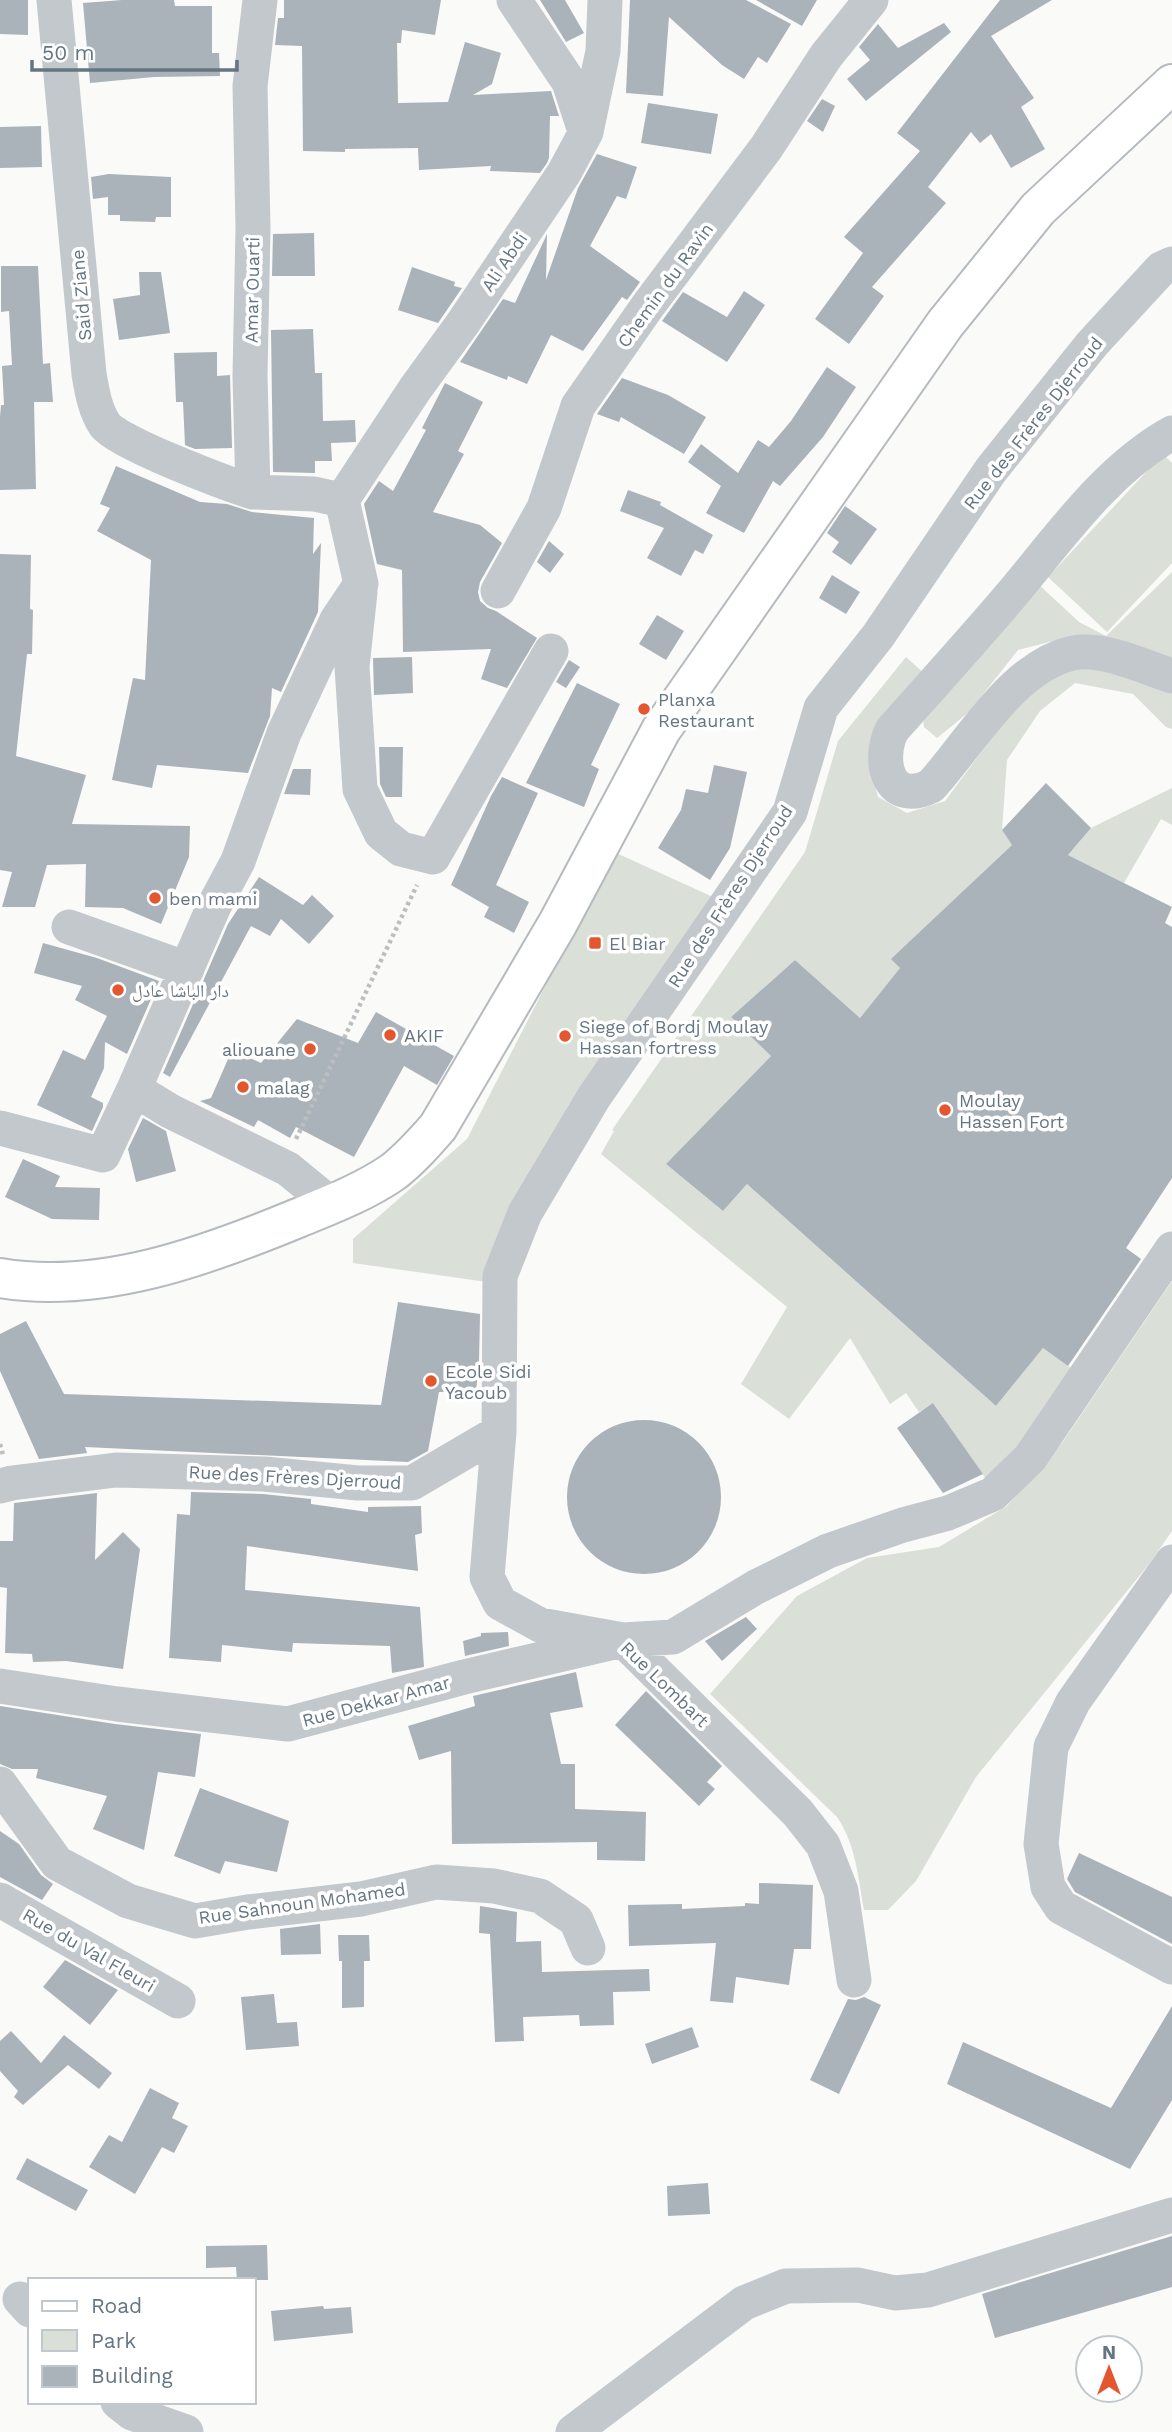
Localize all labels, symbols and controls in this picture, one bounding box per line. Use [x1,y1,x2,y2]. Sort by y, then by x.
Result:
scale bar [32,28,236,72]
text: 50 m [42,40,94,65]
street label: Chemin du Ravin [613,219,717,351]
street label: Ali Abdi [477,228,531,296]
street label: Amar Ouarti [241,237,263,343]
street label: Said Ziane [67,248,95,342]
street label: Rue des Frères Djerroud [959,333,1107,513]
place label: Planxa Restaurant [658,689,755,731]
marker: Planxa Restaurant [636,701,652,717]
street label: Rue des Frères Djerroud [663,801,797,991]
place label: ben mami [169,888,257,909]
marker: ben mami [147,890,163,906]
place label: El Biar [609,933,666,954]
marker: El Biar [587,935,603,951]
place label: دار الباشا عادل [132,980,229,1002]
marker: دار الباشا عادل [110,982,126,998]
place label: Siege of Bordj Moulay Hassan fortress [579,1016,769,1058]
place label: AKIF [404,1025,444,1046]
marker: AKIF [382,1027,398,1043]
marker: Siege of Bordj Moulay Hassan fortress [557,1028,573,1044]
place label: aliouane [222,1039,296,1060]
marker: aliouane [302,1041,318,1057]
place label: malag [257,1077,310,1098]
marker: malag [235,1079,251,1095]
place label: Moulay Hassen Fort [959,1090,1065,1132]
marker: Moulay Hassen Fort [937,1102,953,1118]
place label: Ecole Sidi Yacoub [445,1361,531,1403]
marker: Ecole Sidi Yacoub [423,1373,439,1389]
street label: Rue des Frères Djerroud [188,1461,402,1493]
street label: Rue Lombart [617,1637,714,1731]
street label: Rue Dekkar Amar [300,1671,452,1731]
street label: Rue Sahnoun Mohamed [197,1878,407,1928]
street label: Rue du Val Fleuri [19,1904,159,1996]
legend [28,2278,256,2404]
text: Road [91,2293,142,2318]
text: Park [91,2328,136,2353]
north arrow [1074,2334,1144,2404]
text: N [1102,2341,1116,2364]
text: Building [91,2363,173,2388]

